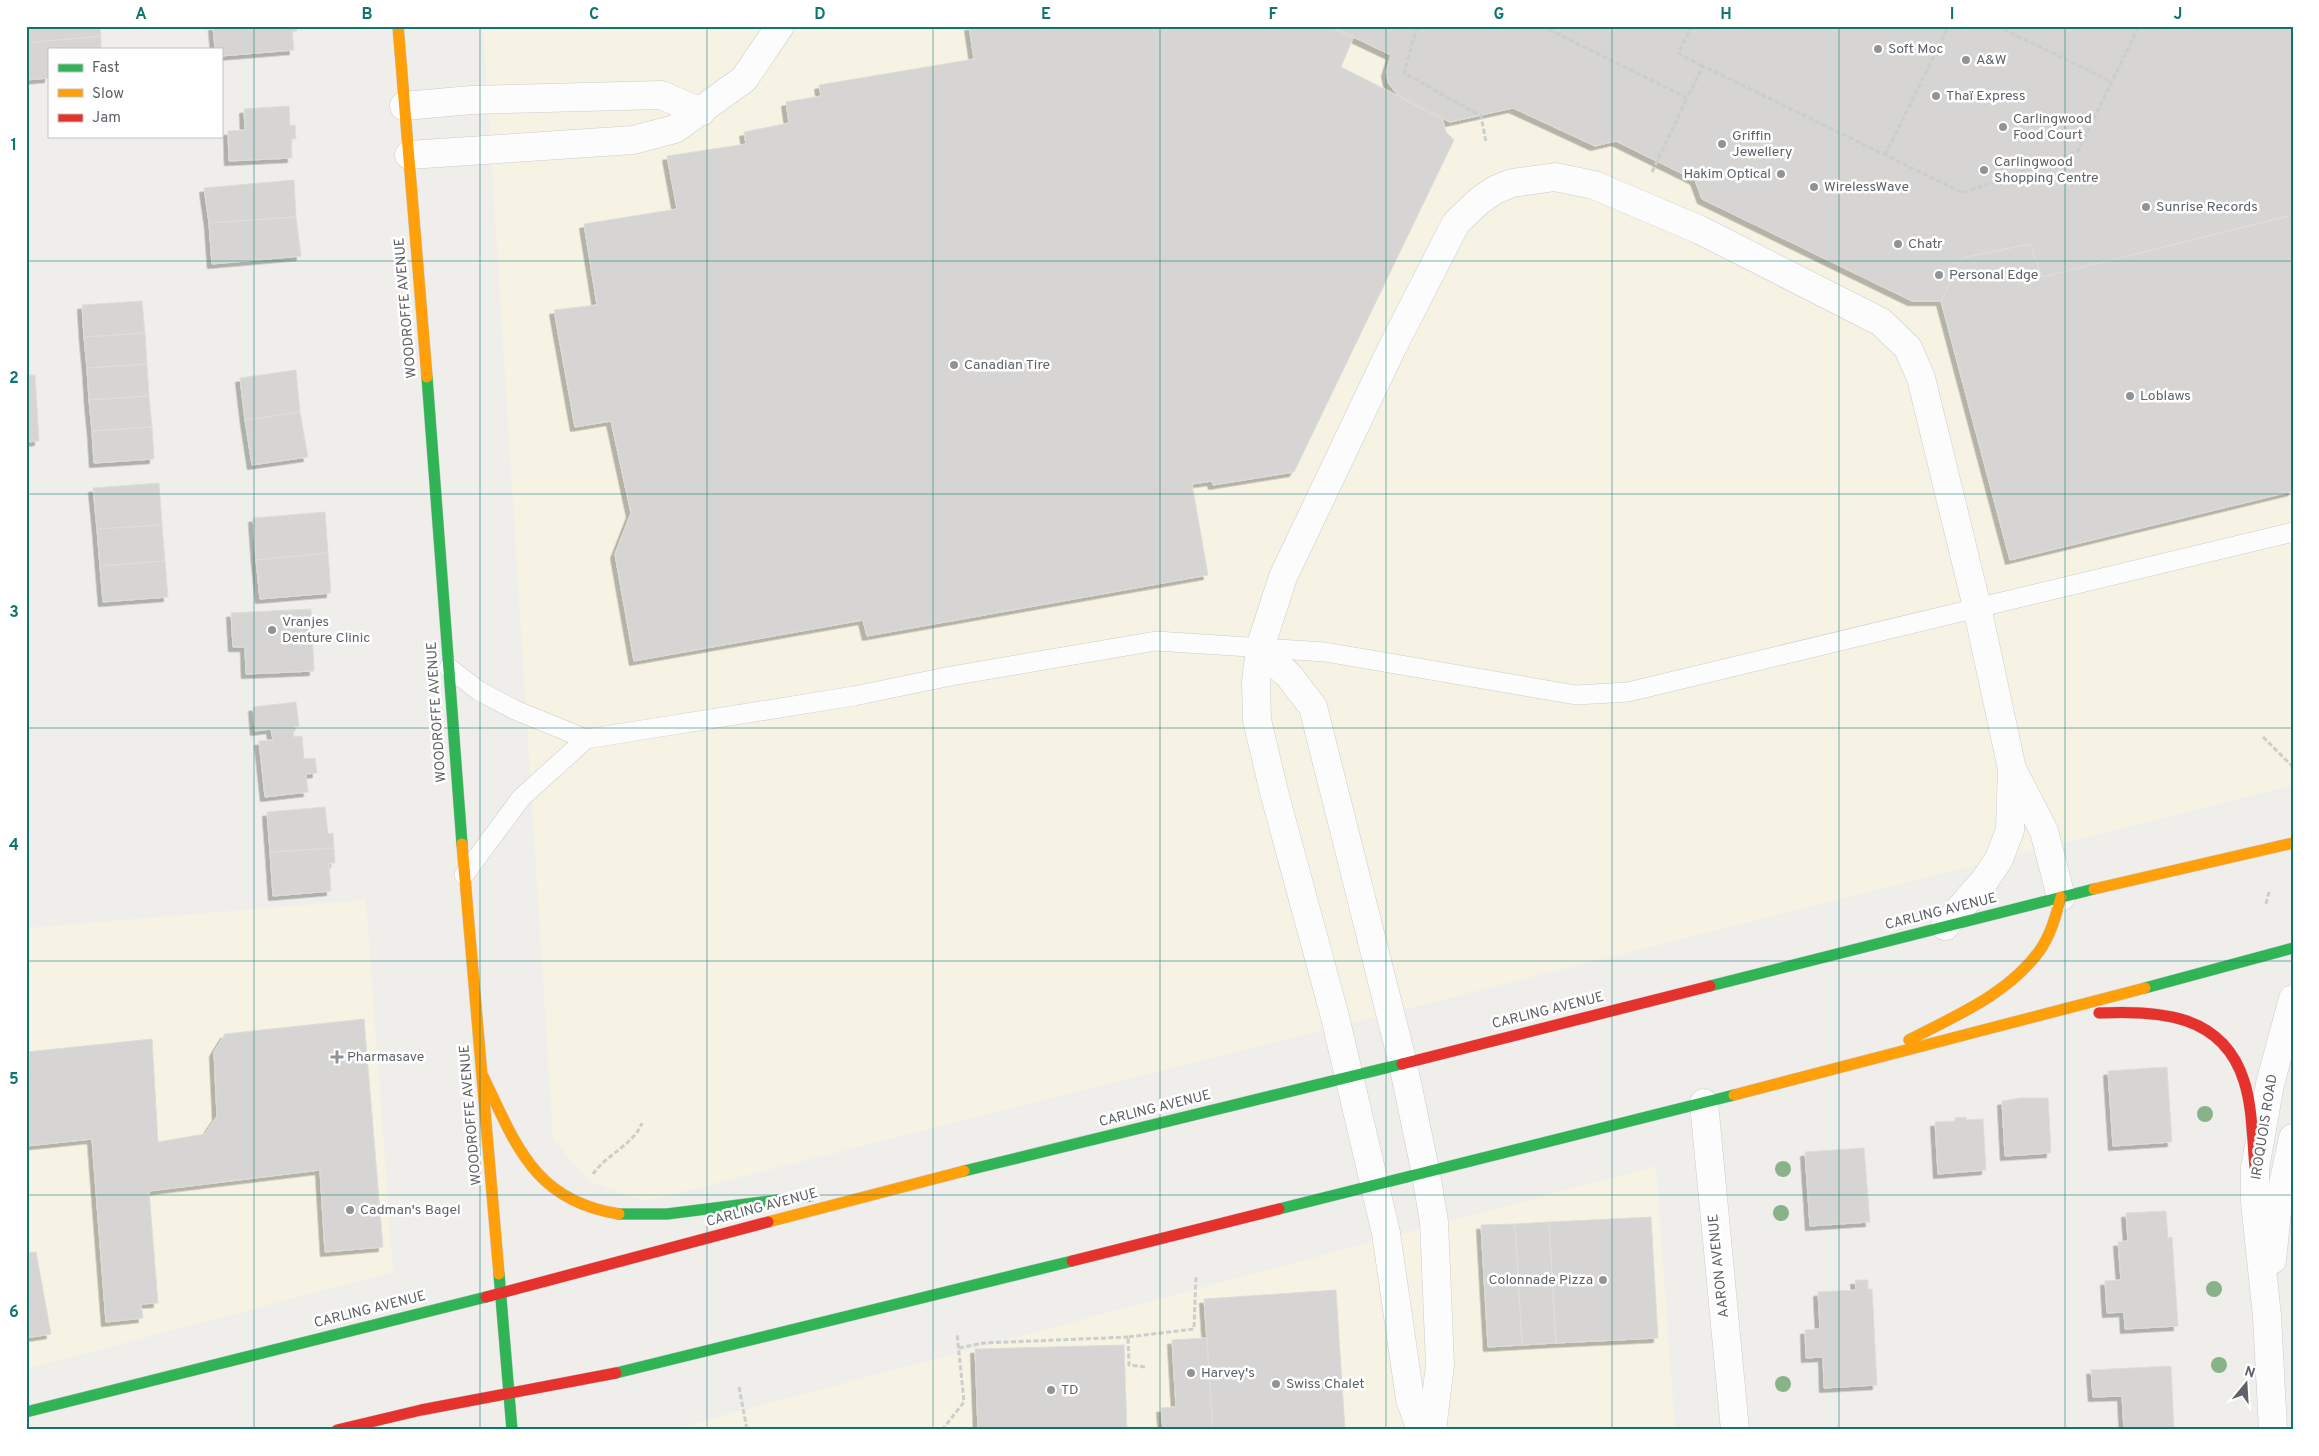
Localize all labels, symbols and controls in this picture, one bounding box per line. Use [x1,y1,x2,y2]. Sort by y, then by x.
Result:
text: A [135,5,147,25]
text: B [361,5,373,25]
text: C [589,5,599,25]
text: D [814,5,826,25]
text: E [1041,5,1051,25]
text: F [1268,5,1278,25]
text: G [1494,5,1504,25]
text: H [1720,5,1732,25]
text: I [1950,5,1954,25]
text: J [2174,5,2182,25]
place label: Soft Moc [1888,41,1944,58]
marker: Soft Moc [1872,43,1884,55]
legend [48,48,222,138]
place label: A&W [1976,52,2007,69]
marker: A&W [1960,54,1972,66]
text: Fast [92,59,120,78]
text: Slow [92,85,124,104]
place label: Thaï Express [1946,88,2026,105]
marker: Thaï Express [1930,90,1942,102]
text: Jam [92,109,121,128]
place label: Carlingwood Food Court [2013,111,2092,144]
marker: Carlingwood Food Court [1997,121,2009,133]
place label: Griffin Jewellery [1732,128,1792,161]
text: 1 [11,136,17,156]
marker: Griffin Jewellery [1716,138,1728,150]
place label: Carlingwood Shopping Centre [1994,154,2099,187]
marker: Carlingwood Shopping Centre [1978,164,1990,176]
place label: Hakim Optical [1684,166,1771,183]
marker: Hakim Optical [1775,168,1787,180]
place label: WirelessWave [1824,179,1909,196]
marker: WirelessWave [1808,181,1820,193]
place label: Sunrise Records [2156,199,2258,216]
marker: Sunrise Records [2140,201,2152,213]
place label: Chatr [1908,236,1943,253]
street label: WOODROFFE AVENUE [391,237,421,379]
marker: Chatr [1892,238,1904,250]
place label: Personal Edge [1949,267,2038,284]
marker: Personal Edge [1933,269,1945,281]
place label: Canadian Tire [964,357,1050,374]
marker: Canadian Tire [948,359,960,371]
text: 2 [9,369,19,389]
place label: Loblaws [2140,388,2191,405]
marker: Loblaws [2124,390,2136,402]
text: 3 [9,603,19,623]
place label: Vranjes Denture Clinic [282,614,370,647]
marker: Vranjes Denture Clinic [266,624,278,636]
street label: WOODROFFE AVENUE [424,641,450,783]
text: 4 [9,836,19,856]
street label: CARLING AVENUE [1883,890,1999,934]
street label: CARLING AVENUE [1490,989,1606,1033]
street label: WOODROFFE AVENUE [456,1044,486,1186]
place label: Pharmasave [347,1049,424,1066]
marker: Pharmasave [331,1051,343,1063]
text: 5 [9,1070,19,1090]
street label: IROQUOIS ROAD [2248,1073,2282,1181]
street label: CARLING AVENUE [1097,1087,1213,1131]
street label: CARLING AVENUE [704,1185,820,1231]
place label: Cadman's Bagel [360,1202,461,1219]
marker: Cadman's Bagel [344,1204,356,1216]
street label: AARON AVENUE [1705,1213,1733,1319]
place label: Colonnade Pizza [1488,1272,1593,1289]
marker: Colonnade Pizza [1597,1274,1609,1286]
street label: CARLING AVENUE [312,1288,428,1332]
text: 6 [9,1303,19,1323]
north arrow [2222,1358,2272,1408]
text: N [2242,1363,2257,1383]
place label: Harvey's [1201,1365,1255,1382]
marker: Harvey's [1185,1367,1197,1379]
place label: Swiss Chalet [1286,1376,1365,1393]
marker: Swiss Chalet [1270,1378,1282,1390]
place label: TD [1061,1382,1079,1399]
marker: TD [1045,1384,1057,1396]

